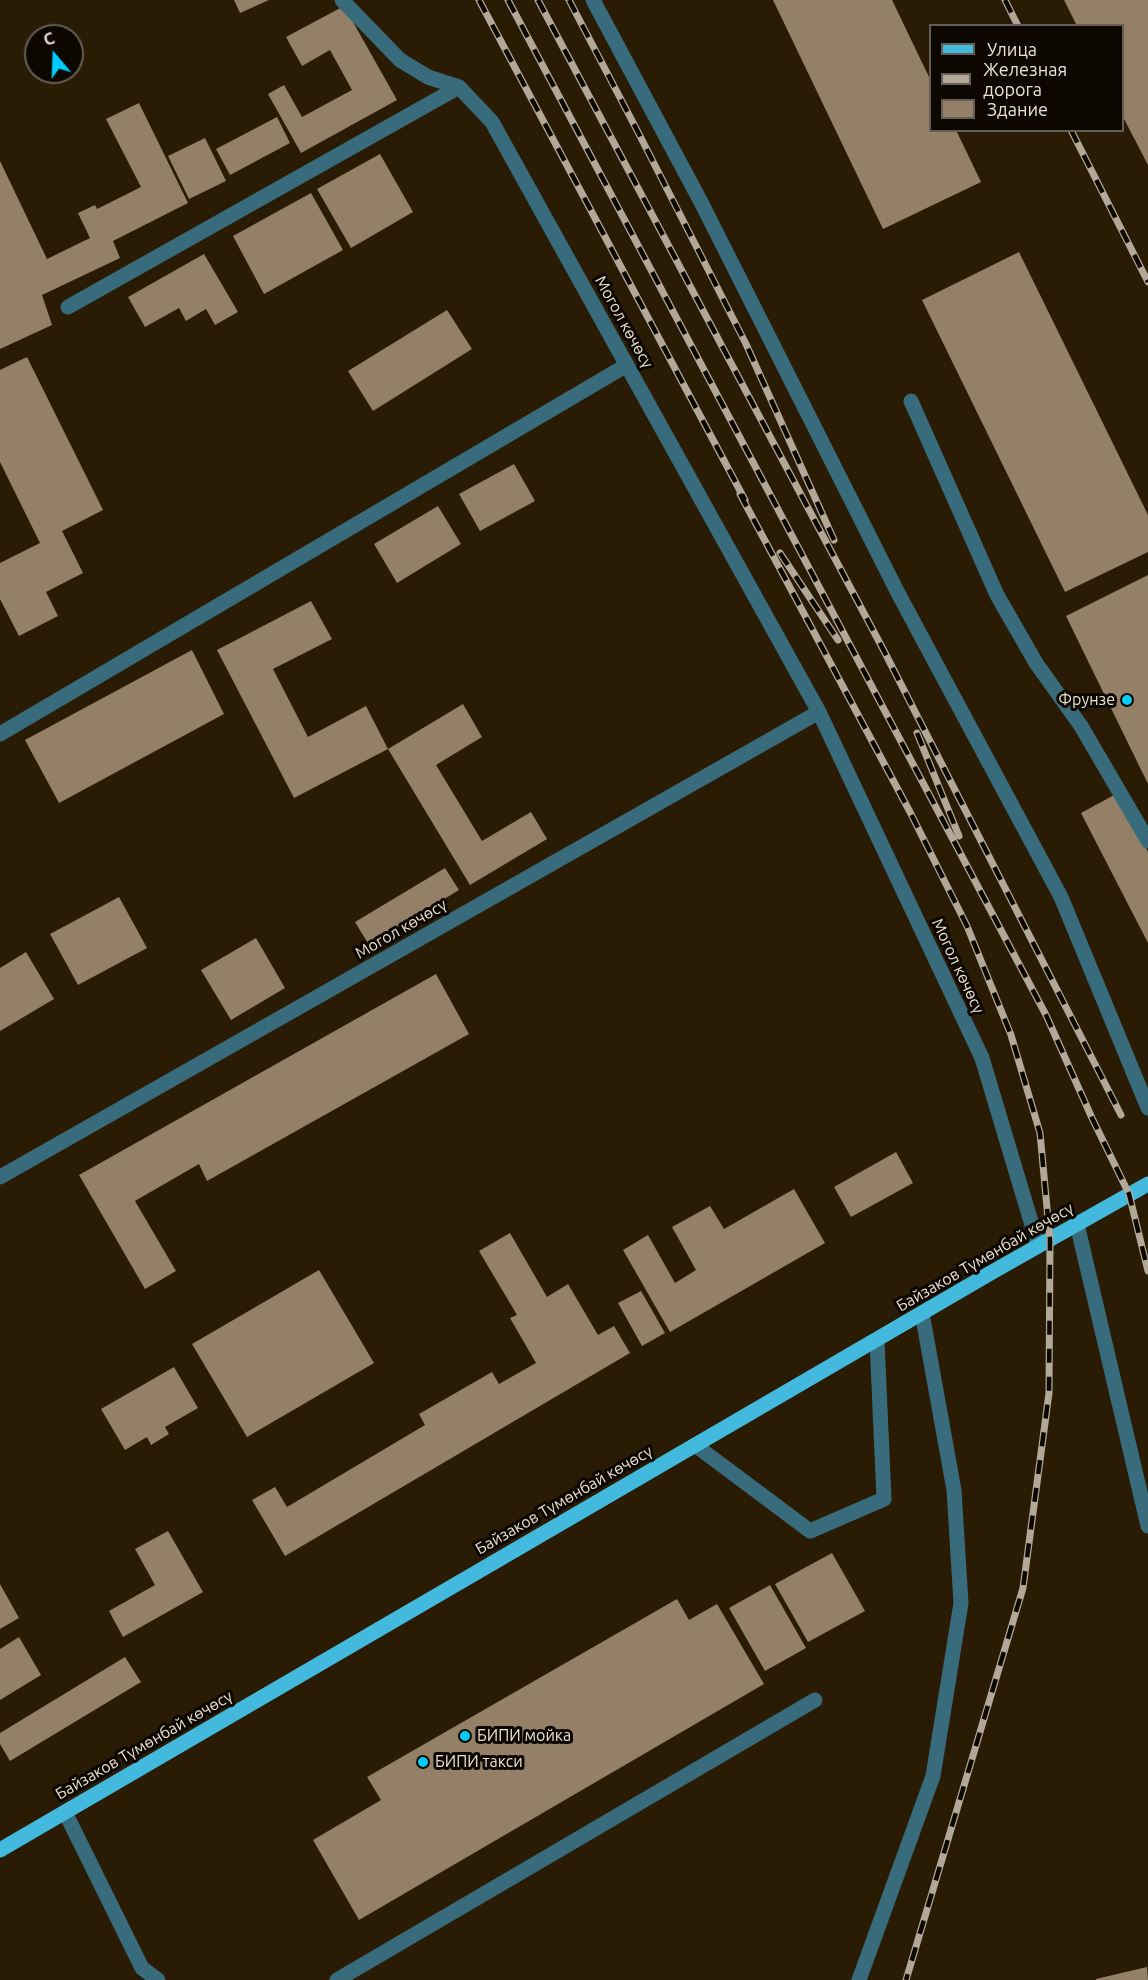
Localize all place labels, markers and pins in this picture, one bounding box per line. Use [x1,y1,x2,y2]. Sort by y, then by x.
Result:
place label: Фрунзе [1058,690,1115,710]
marker: Фрунзе [1120,693,1134,707]
place label: БИПИ мойка [477,1726,571,1746]
marker: БИПИ мойка [458,1729,472,1743]
place label: БИПИ такси [435,1752,523,1772]
marker: БИПИ такси [416,1755,430,1769]

